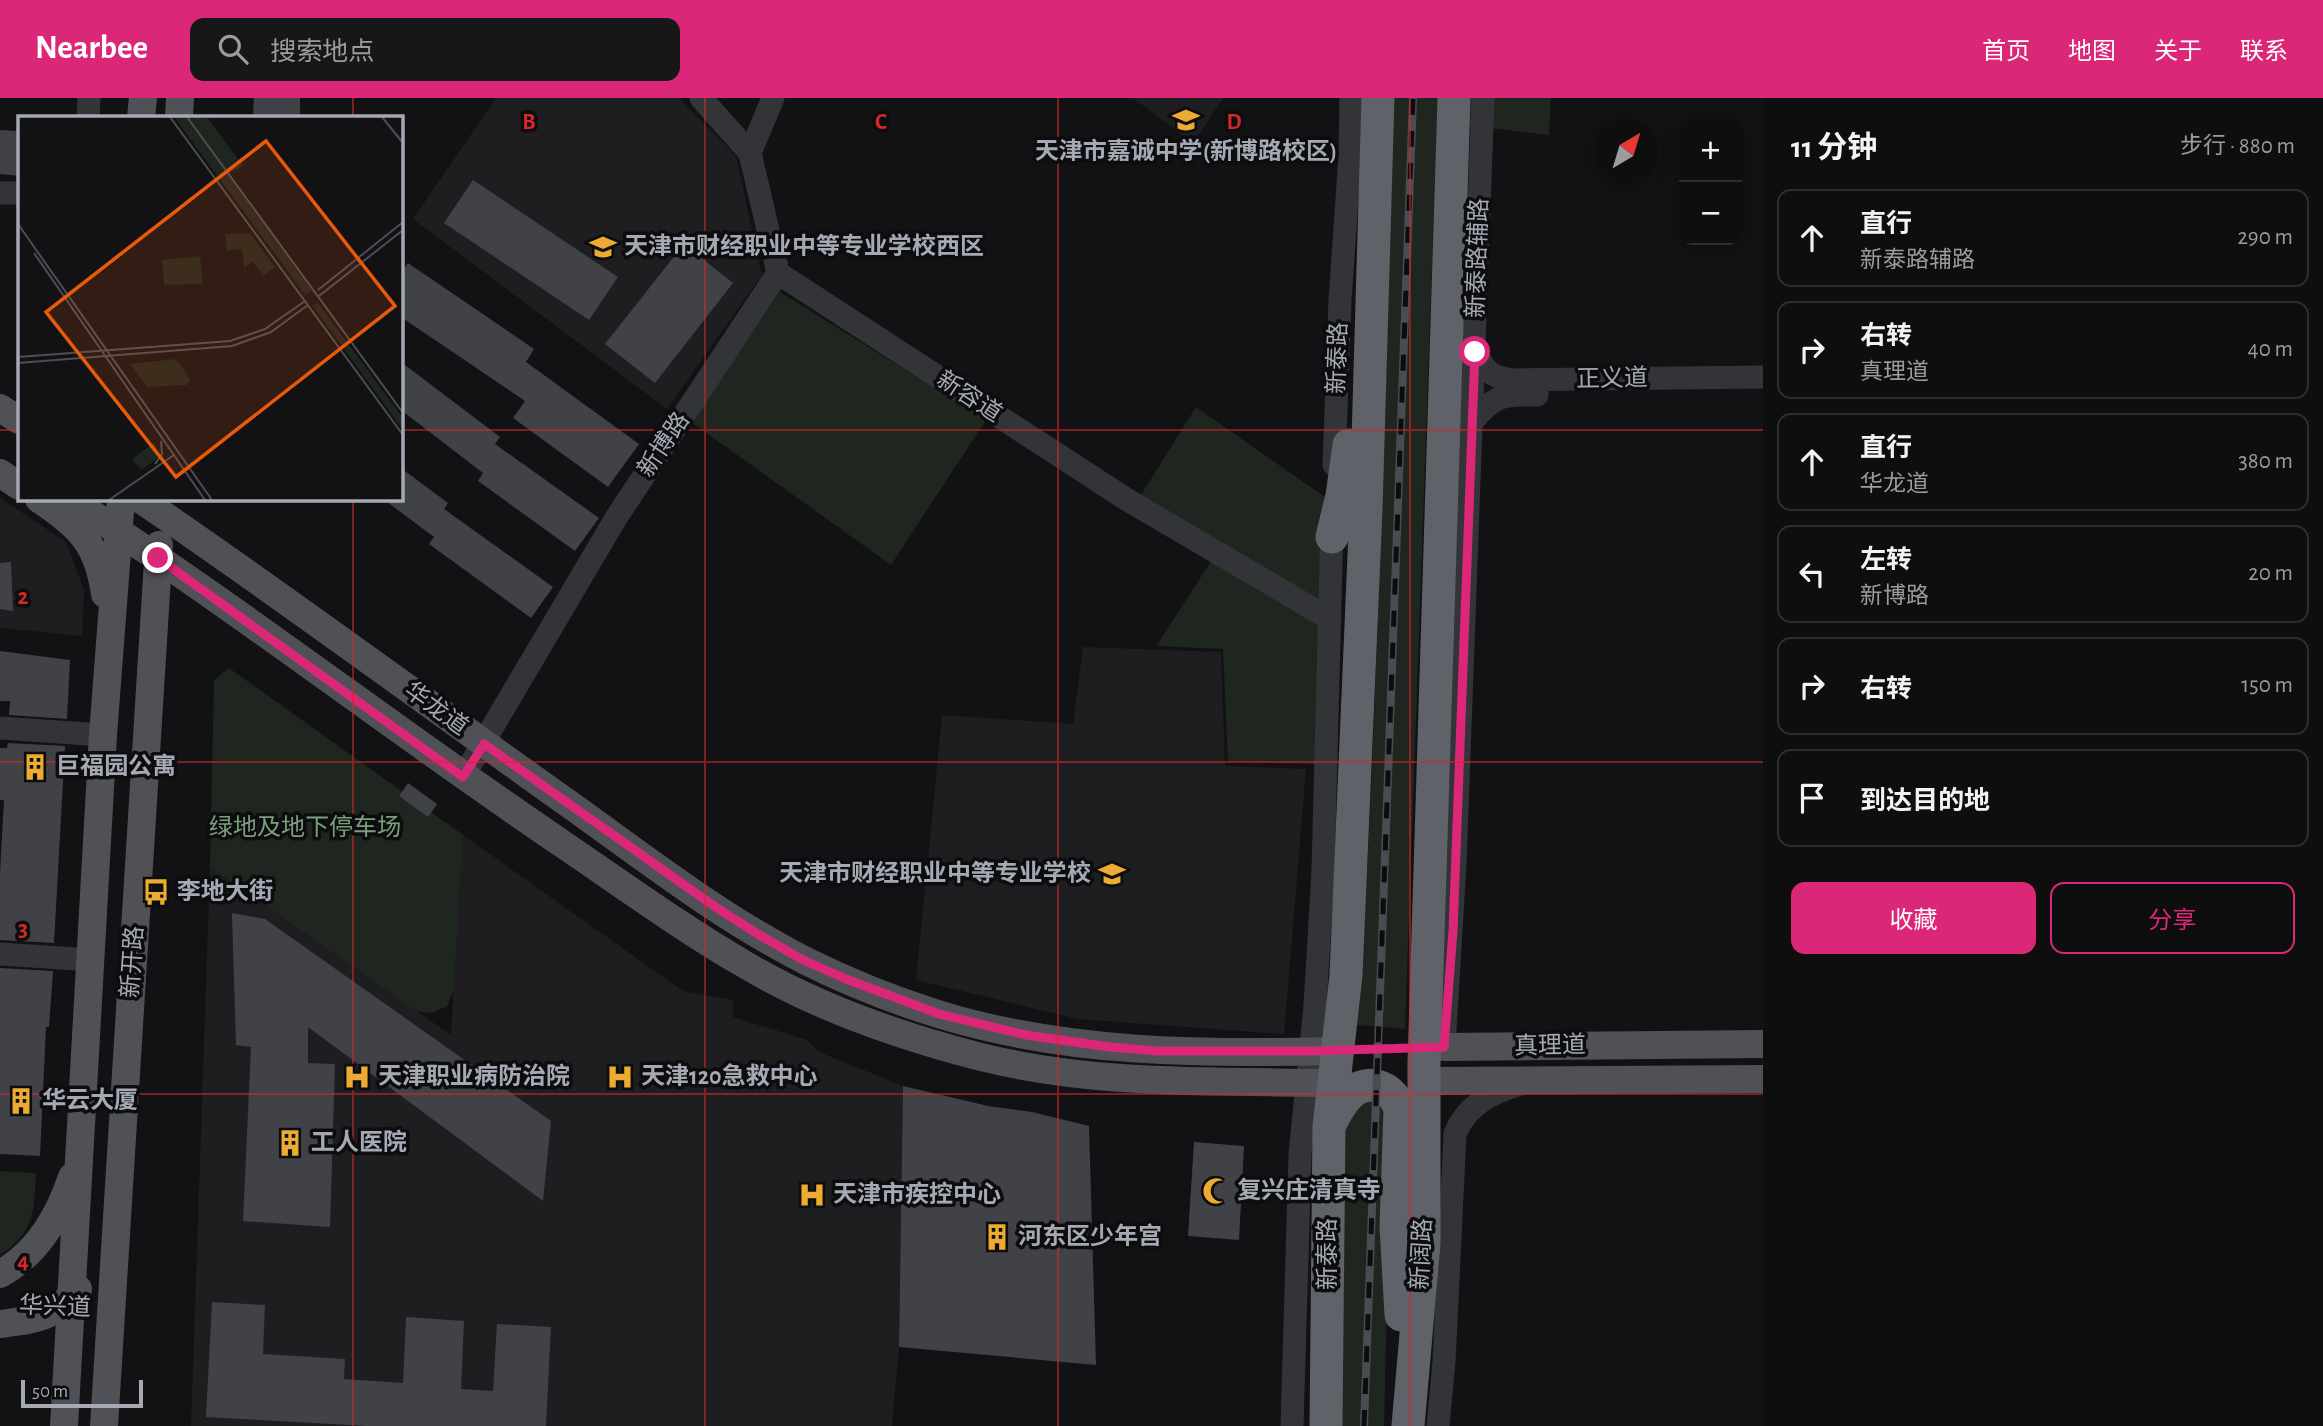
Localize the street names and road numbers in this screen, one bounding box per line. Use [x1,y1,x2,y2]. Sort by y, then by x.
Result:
street label: 新泰路辅路 [1462,198,1492,318]
street label: 新泰路 [1323,322,1351,394]
street label: 正义道 [1576,364,1648,392]
street label: 新容道 [932,366,1007,427]
street label: 新博路 [632,407,694,482]
street label: 华龙道 [400,677,473,740]
street label: 新开路 [117,925,147,999]
street label: 真理道 [1514,1031,1586,1059]
street label: 新阔路 [1406,1217,1436,1291]
street label: 新泰路 [1314,1218,1340,1290]
street label: 华兴道 [19,1292,91,1320]

